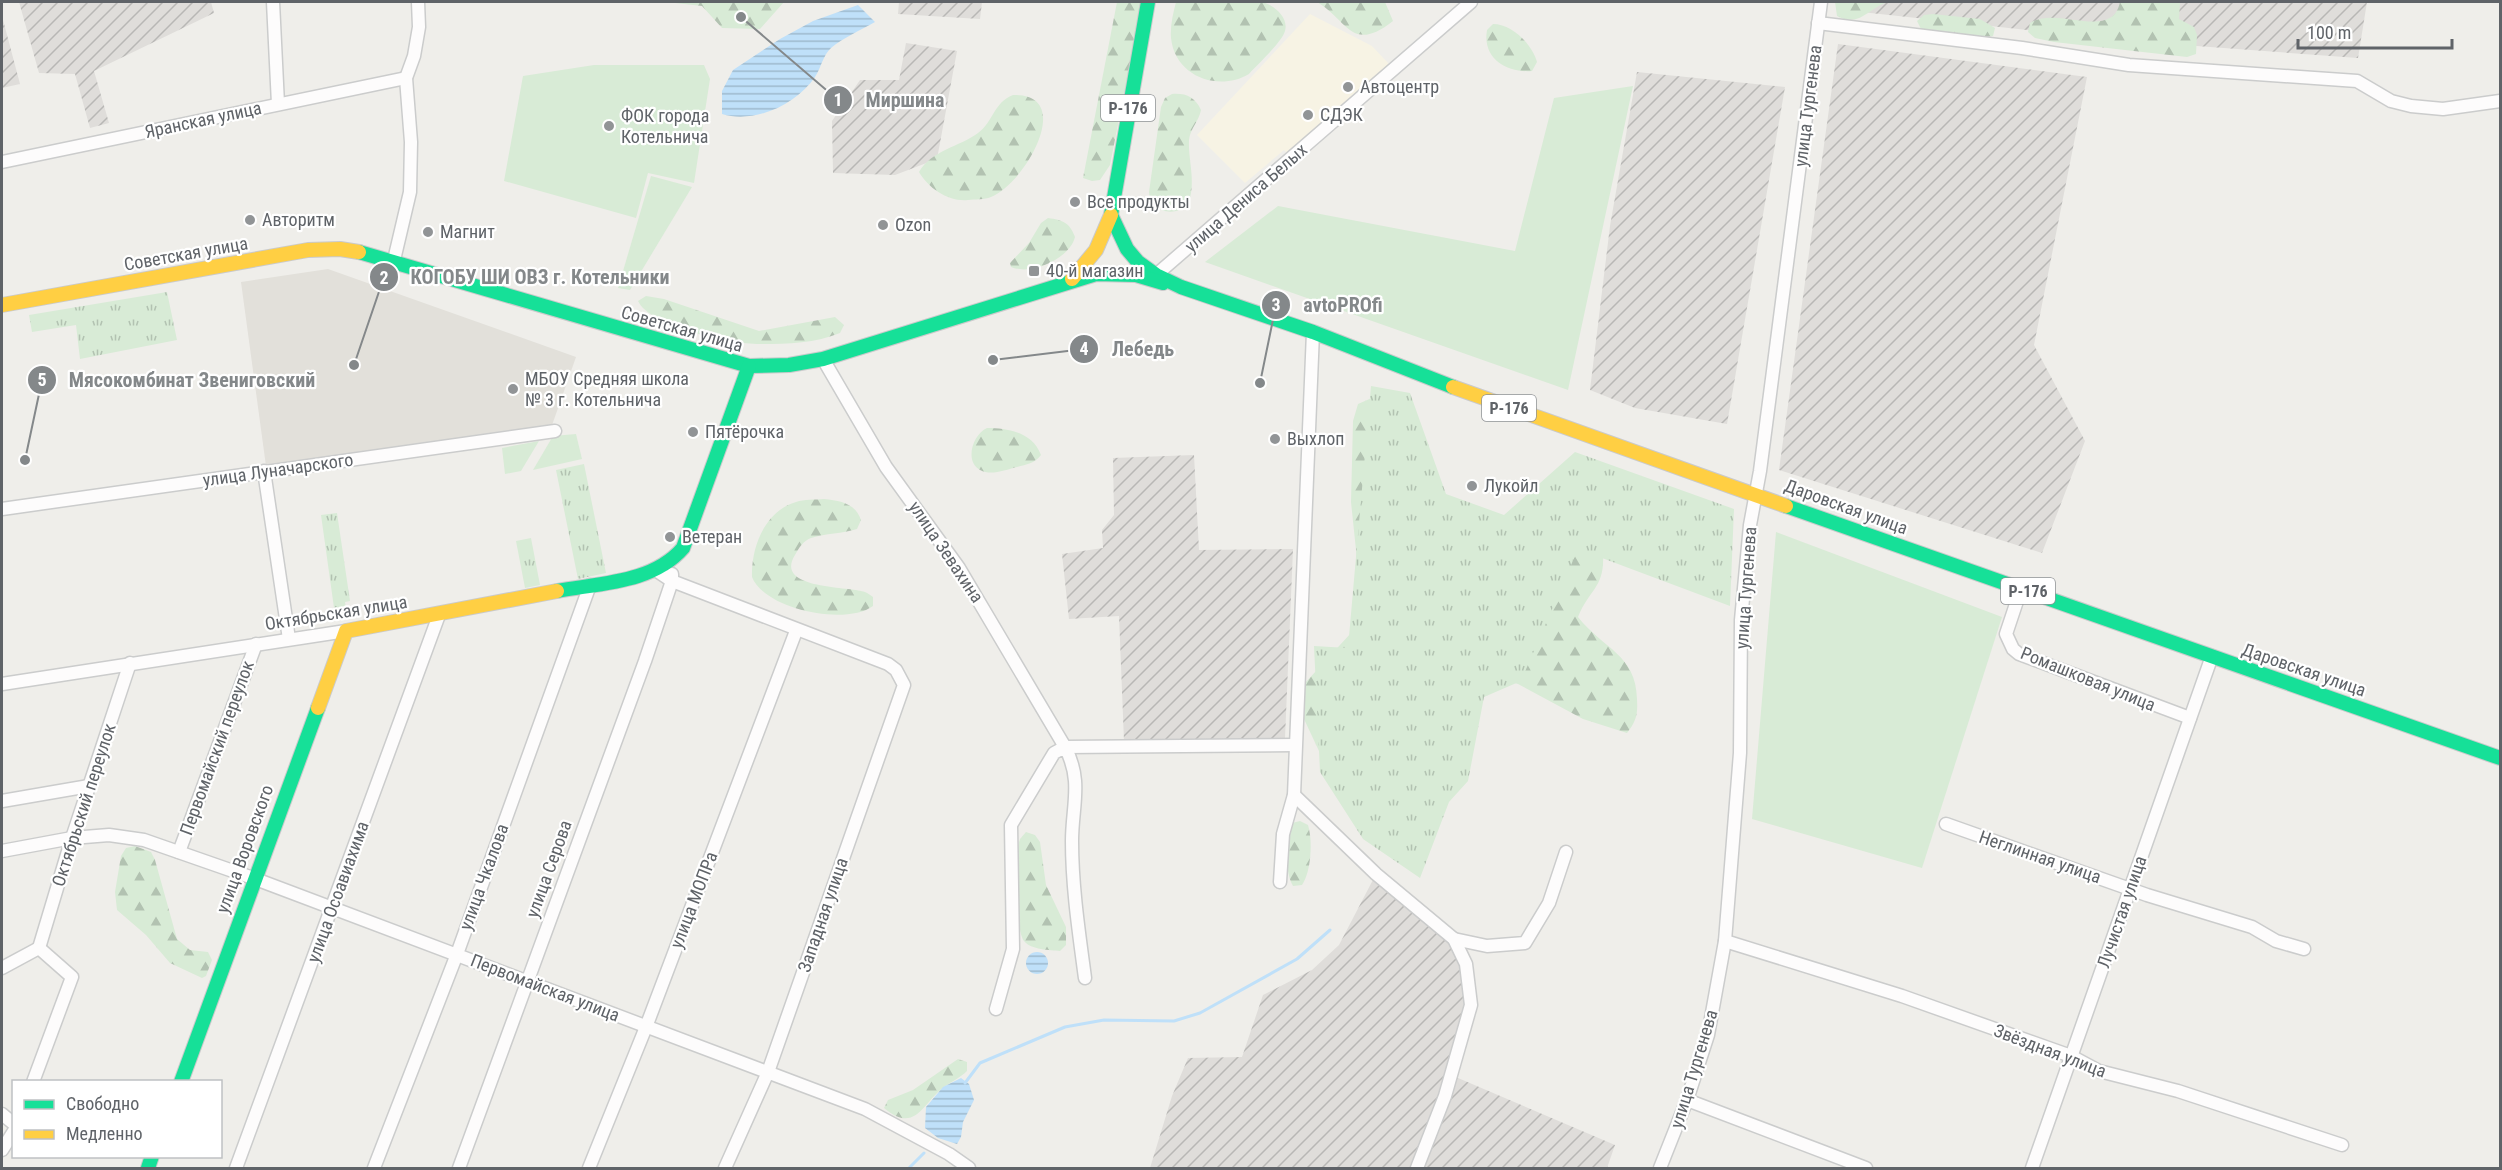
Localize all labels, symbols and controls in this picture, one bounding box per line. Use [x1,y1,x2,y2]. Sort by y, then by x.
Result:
scale bar [2298,12,2452,50]
text: 100 m [2307,22,2351,43]
street label: улица Тургенева [1790,44,1825,168]
place label: Автоцентр [1360,76,1439,97]
marker: Автоцентр [1341,80,1355,94]
callout: Миршина [823,81,956,119]
text: Миршина [866,88,944,112]
text: 1 [833,89,843,110]
road number: Р-176 [1101,95,1155,121]
street label: Яранская улица [143,97,263,142]
place label: СДЭК [1320,104,1363,125]
place label: ФОК города Котельнича [621,105,709,147]
marker: СДЭК [1301,108,1315,122]
marker: ФОК города Котельнича [602,119,616,133]
street label: улица Дениса Белых [1180,139,1311,256]
place label: Все продукты [1087,191,1190,212]
marker: Все продукты [1068,195,1082,209]
place label: Авторитм [262,209,335,230]
marker: Авторитм [243,213,257,227]
place label: Ozon [895,214,931,235]
marker: Ozon [876,218,890,232]
place label: Магнит [440,221,495,242]
marker: Магнит [421,225,435,239]
street label: Советская улица [122,232,250,275]
callout: КОГОБУ ШИ ОВЗ г. Котельники [369,258,682,296]
place label: 40-й магазин [1046,260,1143,281]
marker: 40-й магазин [1027,264,1041,278]
text: КОГОБУ ШИ ОВЗ г. Котельники [410,265,670,289]
text: 2 [379,267,389,288]
callout: avtoPROfi [1261,286,1395,324]
text: avtoPROfi [1303,293,1383,317]
text: 3 [1271,294,1281,315]
street label: Советская улица [619,301,745,356]
callout: Лебедь [1069,330,1186,368]
text: Лебедь [1112,337,1174,361]
text: 4 [1079,338,1089,359]
callout: Мясокомбинат Звениговский [27,361,328,399]
text: Мясокомбинат Звениговский [69,368,315,392]
place label: МБОУ Средняя школа № 3 г. Котельнича [525,368,689,410]
text: 5 [37,369,47,390]
marker: МБОУ Средняя школа № 3 г. Котельнича [506,382,520,396]
road number: Р-176 [1482,395,1536,421]
place label: Пятёрочка [705,421,784,442]
marker: Пятёрочка [686,425,700,439]
place label: Выхлоп [1287,428,1344,449]
marker: Выхлоп [1268,432,1282,446]
street label: улица Луначарского [201,449,354,490]
place label: Лукойл [1484,475,1538,496]
street label: Даровская улица [1782,475,1911,539]
marker: Лукойл [1465,479,1479,493]
street label: улица Зевахина [905,497,988,606]
place label: Ветеран [682,526,742,547]
street label: улица Тургенева [1731,526,1760,650]
marker: Ветеран [663,530,677,544]
road number: Р-176 [2001,578,2055,604]
street label: Октябрьская улица [263,591,409,634]
street label: Даровская улица [2240,639,2369,701]
street label: Ромашковая улица [2018,642,2159,715]
street label: Первомайский переулок [175,657,258,838]
street label: Октябрьский переулок [47,720,120,889]
street label: улица Воровского [212,782,277,916]
street label: улица Серова [521,817,576,920]
street label: улица Осоавиахима [302,818,373,965]
street label: улица Чкалова [455,821,512,933]
street label: Неглинная улица [1976,826,2104,887]
street label: улица МОПРа [665,849,722,951]
street label: Лучистая улица [2093,853,2151,971]
street label: Западная улица [793,855,852,975]
street label: Первомайская улица [468,949,623,1026]
street label: улица Тургенева [1666,1007,1721,1131]
street label: Звёздная улица [1991,1019,2109,1082]
legend [12,1080,222,1158]
text: Свободно [66,1093,139,1114]
text: Медленно [66,1123,143,1144]

